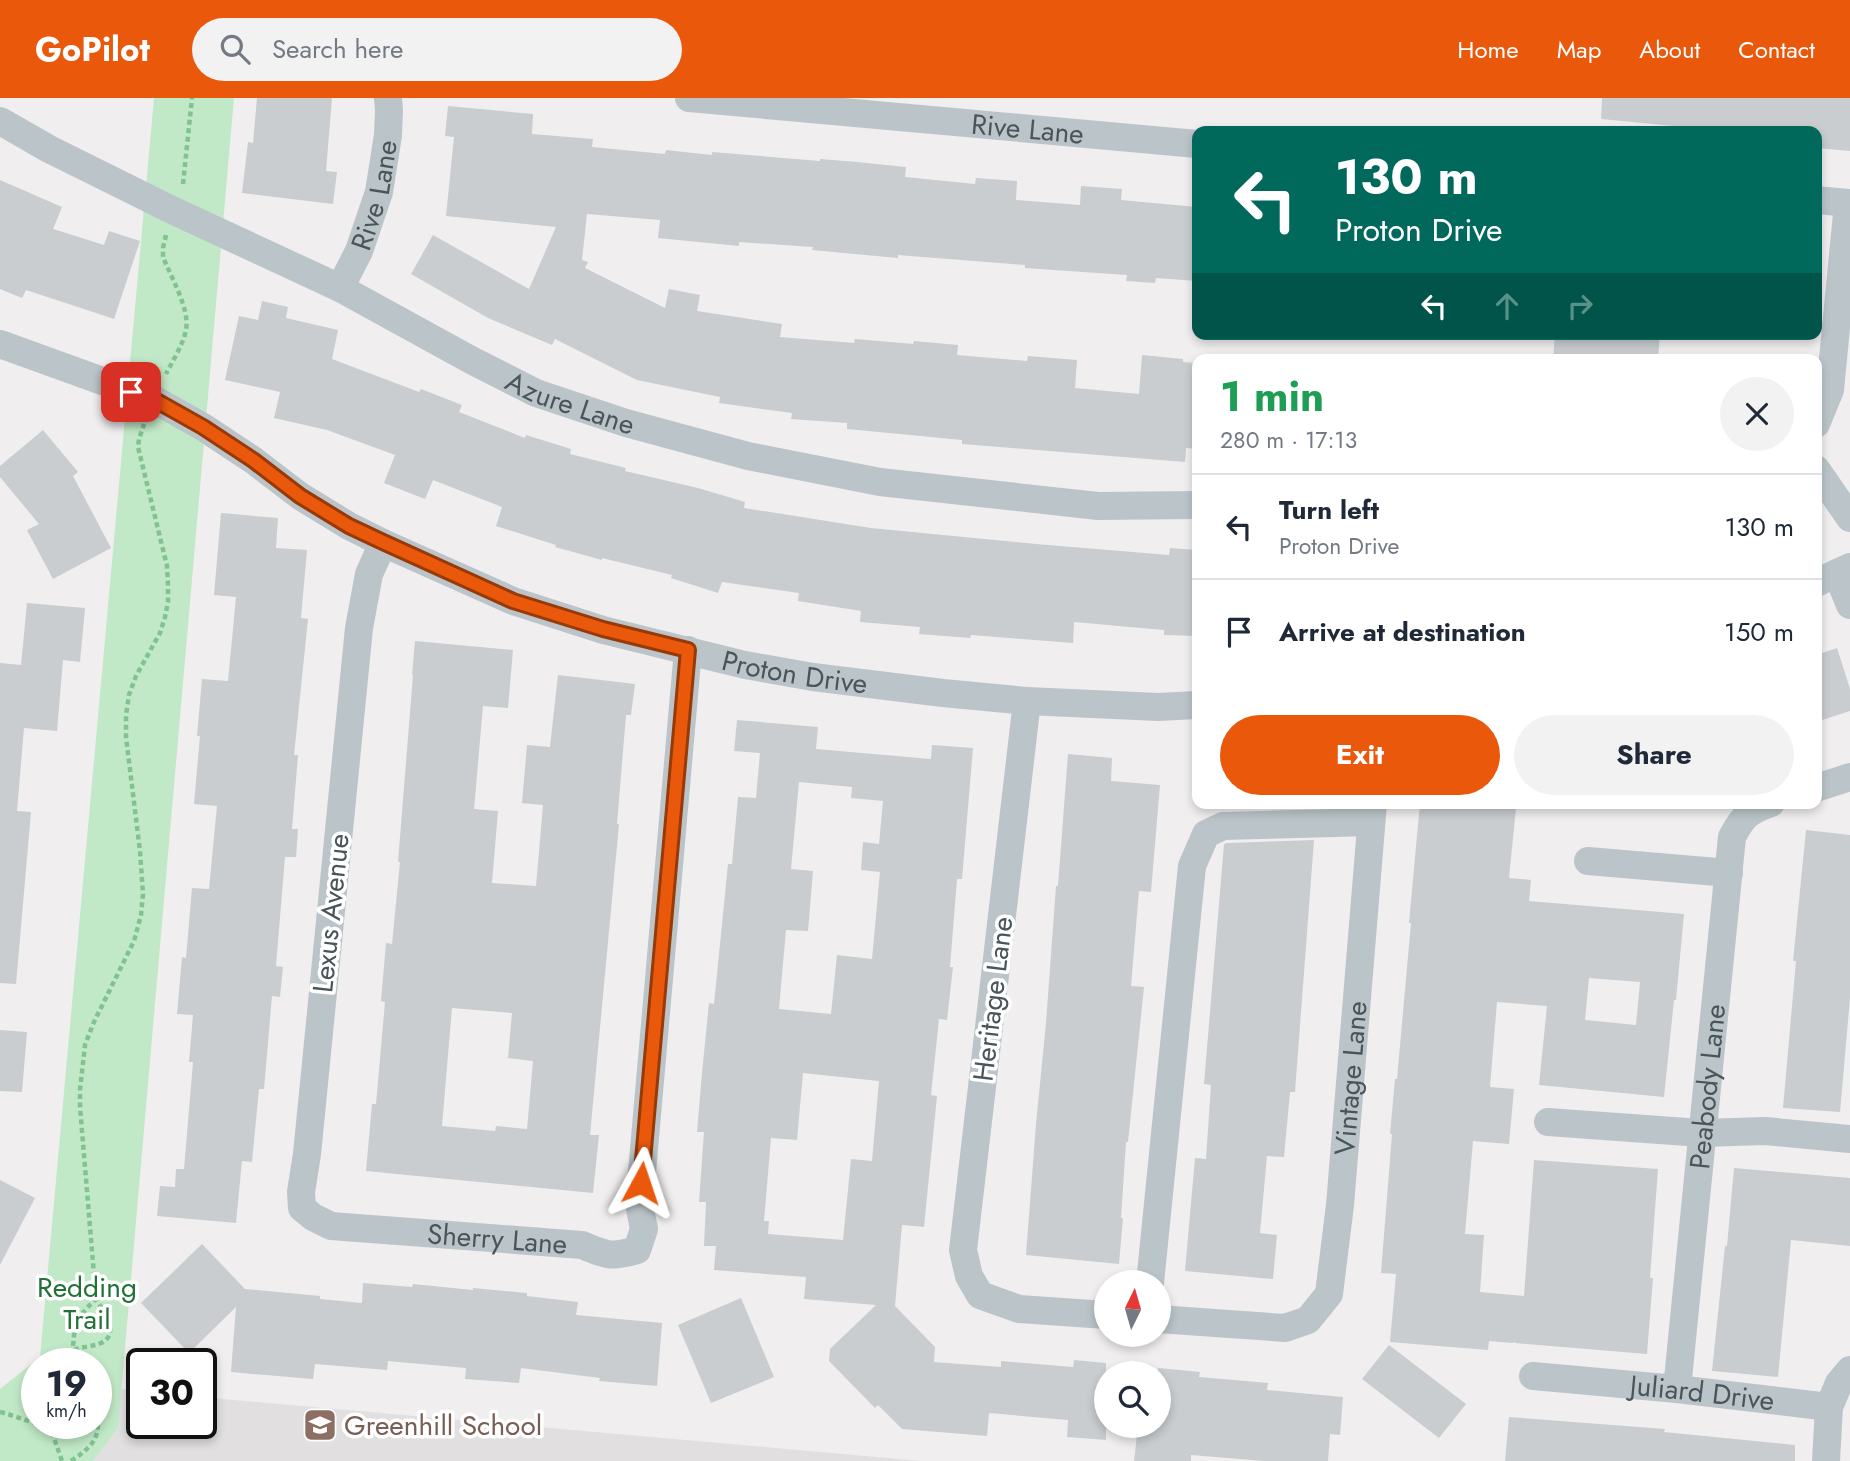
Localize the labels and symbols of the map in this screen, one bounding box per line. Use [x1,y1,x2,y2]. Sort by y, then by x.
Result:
street label: Rive Lane [970,103,1086,154]
street label: Rive Lane [340,137,407,256]
street label: Azure Lane [499,360,639,445]
pin [101,362,161,422]
street label: Proton Drive [718,640,870,704]
street label: Lexus Avenue [302,831,360,995]
street label: Heritage Lane [963,914,1023,1084]
street label: Vintage Lane [1324,999,1377,1157]
street label: Peabody Lane [1679,1002,1736,1171]
position arrow [604,1146,678,1220]
street label: Sherry Lane [426,1213,569,1264]
park label: Redding Trail [37,1267,137,1340]
north arrow [1094,1270,1171,1348]
speed limit sign: 30 [126,1348,217,1439]
street label: Juliard Drive [1624,1364,1777,1421]
place label: Greenhill School [344,1405,542,1446]
school or university icon: Greenhill School [301,1406,339,1444]

